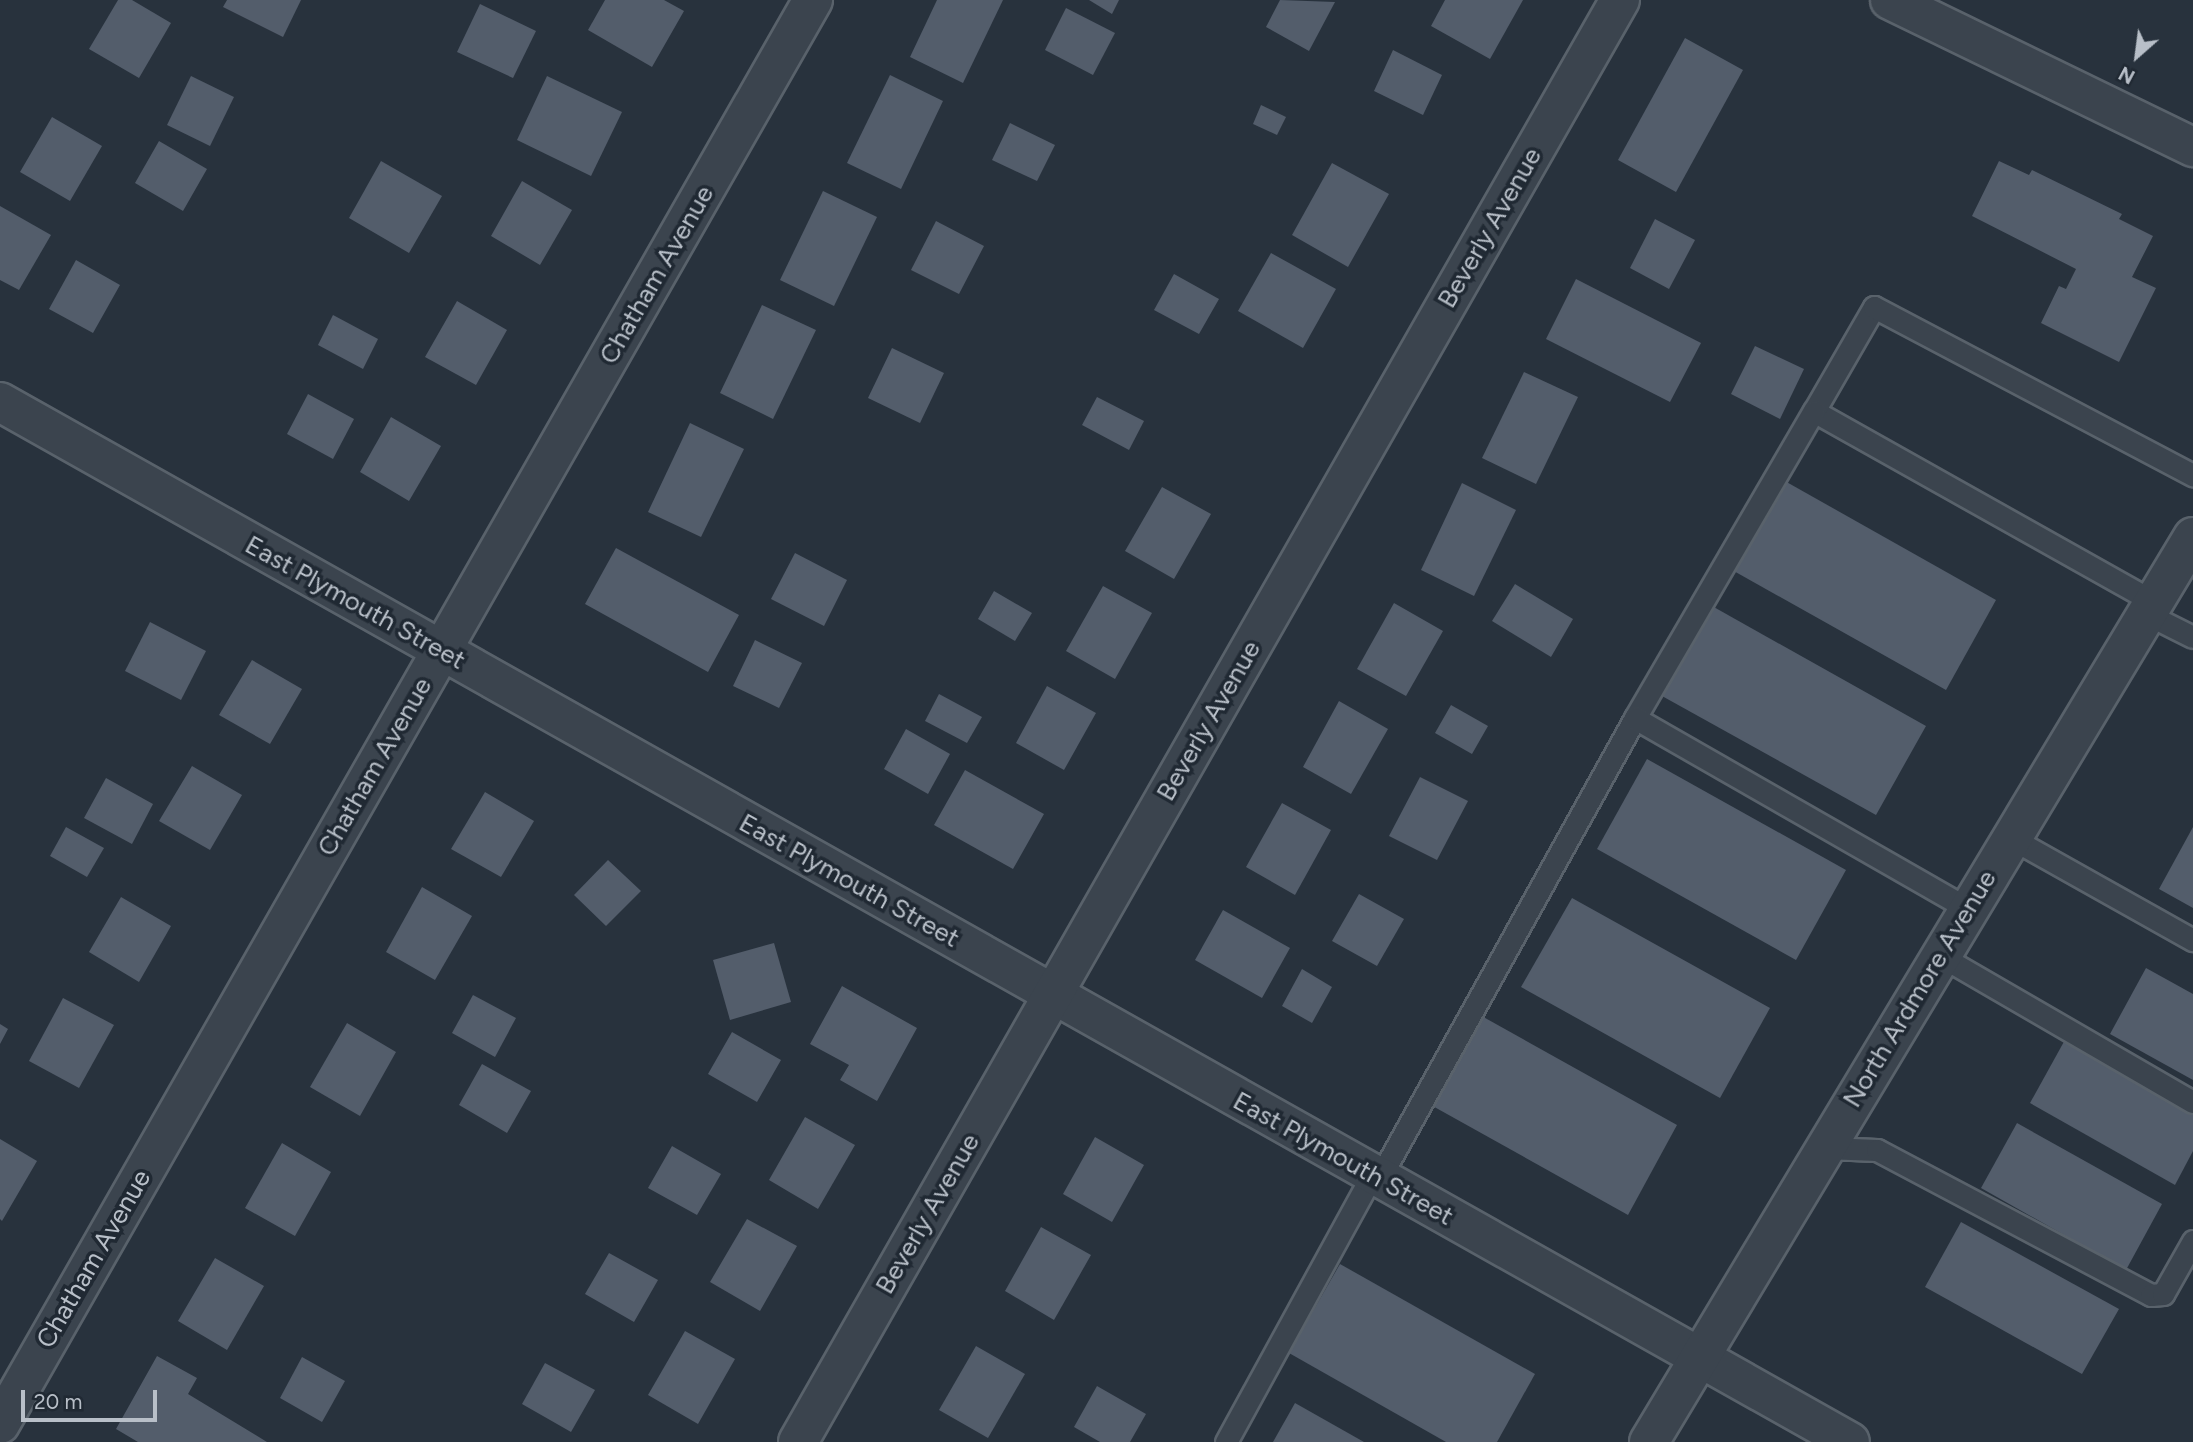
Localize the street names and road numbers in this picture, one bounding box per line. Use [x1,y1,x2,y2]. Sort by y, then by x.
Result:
street label: Beverly Avenue [1432,142,1548,314]
street label: Chatham Avenue [593,180,721,370]
street label: East Plymouth Street [240,530,470,676]
street label: Beverly Avenue [1151,635,1267,807]
street label: Chatham Avenue [311,672,439,862]
street label: East Plymouth Street [734,808,964,954]
street label: North Ardmore Avenue [1837,865,2003,1113]
street label: East Plymouth Street [1228,1086,1458,1232]
street label: Beverly Avenue [870,1128,986,1300]
street label: Chatham Avenue [30,1164,158,1354]

